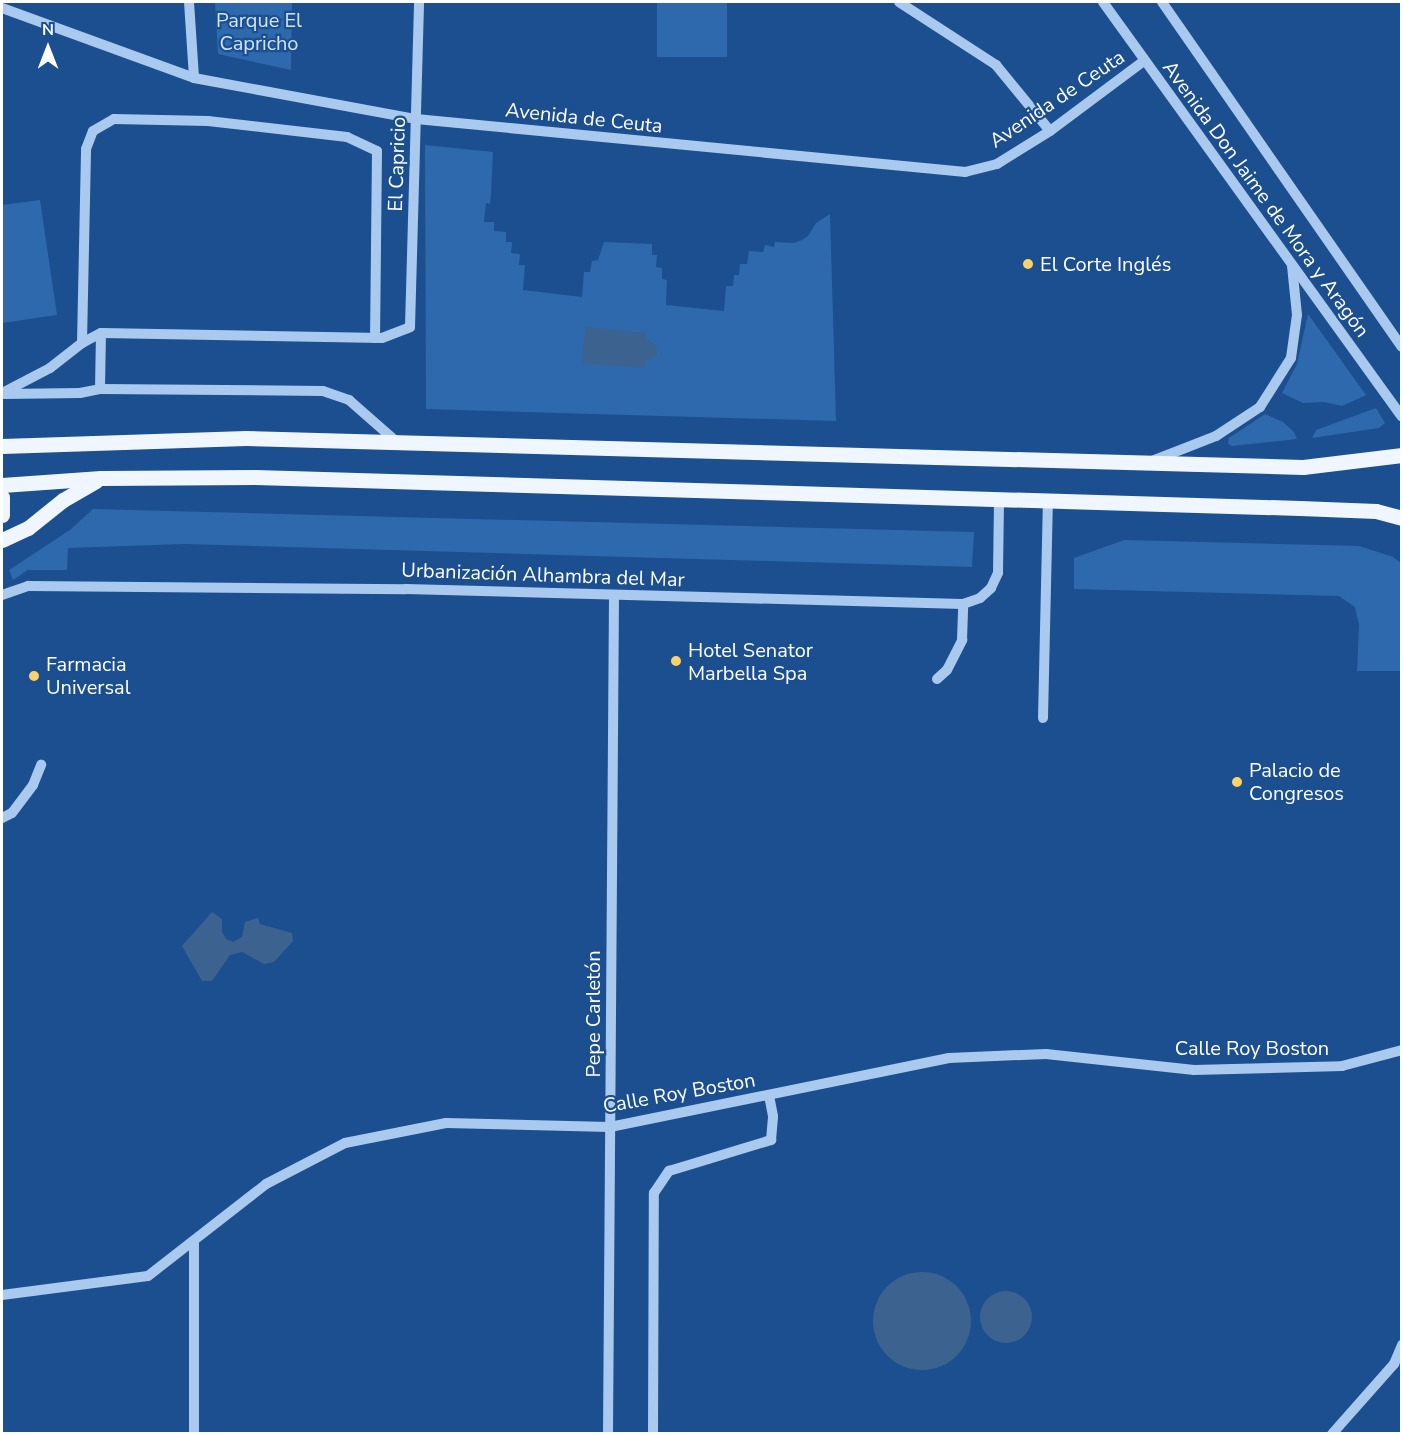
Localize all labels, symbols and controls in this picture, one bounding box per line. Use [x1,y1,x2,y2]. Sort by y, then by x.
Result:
park label: Parque El Capricho [216,8,302,55]
north arrow [18,18,78,78]
text: N [42,19,54,41]
street label: Avenida de Ceuta [985,45,1129,153]
street label: Avenida Don Jaime de Mora y Aragón [1158,56,1374,342]
street label: Avenida de Ceuta [504,98,664,138]
street label: El Capricio [383,116,411,212]
place label: El Corte Inglés [1040,252,1171,276]
marker: El Corte Inglés [1021,257,1035,271]
street label: Urbanización Alhambra del Mar [401,558,685,592]
place label: Hotel Senator Marbella Spa [688,638,813,685]
place label: Farmacia Universal [46,652,131,699]
marker: Hotel Senator Marbella Spa [669,654,683,668]
marker: Farmacia Universal [27,669,41,683]
place label: Palacio de Congresos [1249,759,1344,806]
marker: Palacio de Congresos [1230,775,1244,789]
street label: Pepe Carletón [581,950,605,1078]
street label: Calle Roy Boston [1175,1036,1329,1060]
street label: Calle Roy Boston [601,1068,757,1118]

